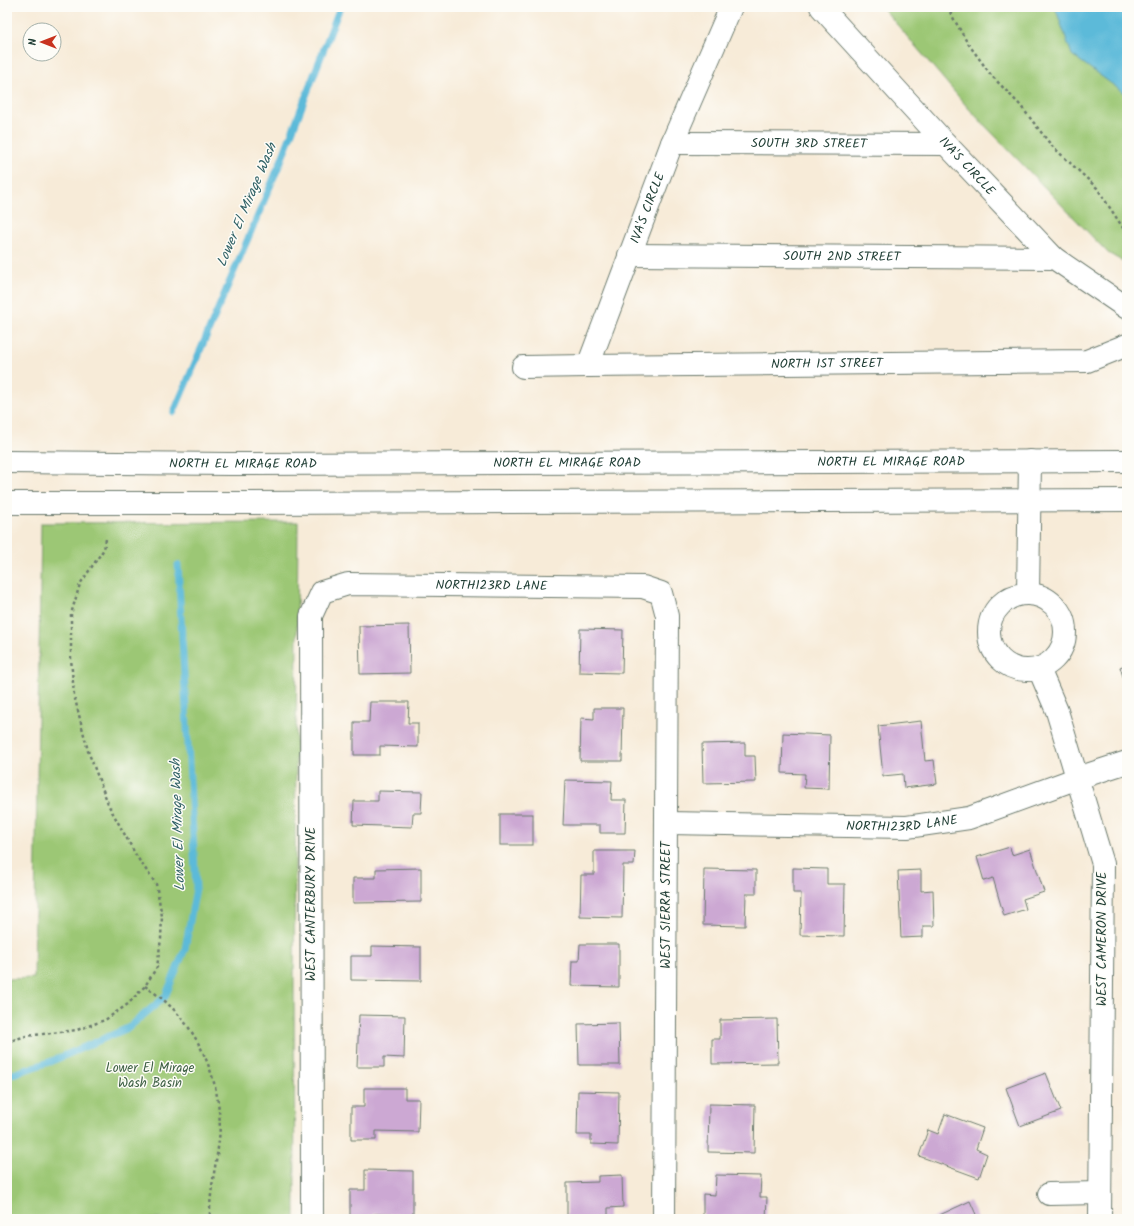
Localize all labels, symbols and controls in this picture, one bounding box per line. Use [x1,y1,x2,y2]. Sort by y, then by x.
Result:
north arrow [22,22,62,62]
text: N [24,38,42,45]
street label: IVA'S CIRCLE [934,132,1001,201]
street label: SOUTH 3RD STREET [751,133,868,154]
water label: Lower El Mirage Wash [211,138,284,270]
street label: IVA'S CIRCLE [625,169,671,247]
street label: SOUTH 2ND STREET [783,246,902,267]
street label: NORTH 1ST STREET [771,353,884,375]
street label: NORTH EL MIRAGE ROAD [817,451,965,473]
street label: NORTH EL MIRAGE ROAD [493,452,641,474]
street label: NORTH EL MIRAGE ROAD [169,453,317,475]
street label: NORTH123RD LANE [435,574,548,597]
water label: Lower El Mirage Wash [165,757,191,892]
street label: NORTH123RD LANE [846,809,959,838]
street label: WEST CANTERBURY DRIVE [301,826,322,981]
street label: WEST SIERRA STREET [656,840,677,969]
street label: WEST CAMERON DRIVE [1092,871,1113,1006]
park label: Lower El Mirage Wash Basin [106,1058,195,1094]

